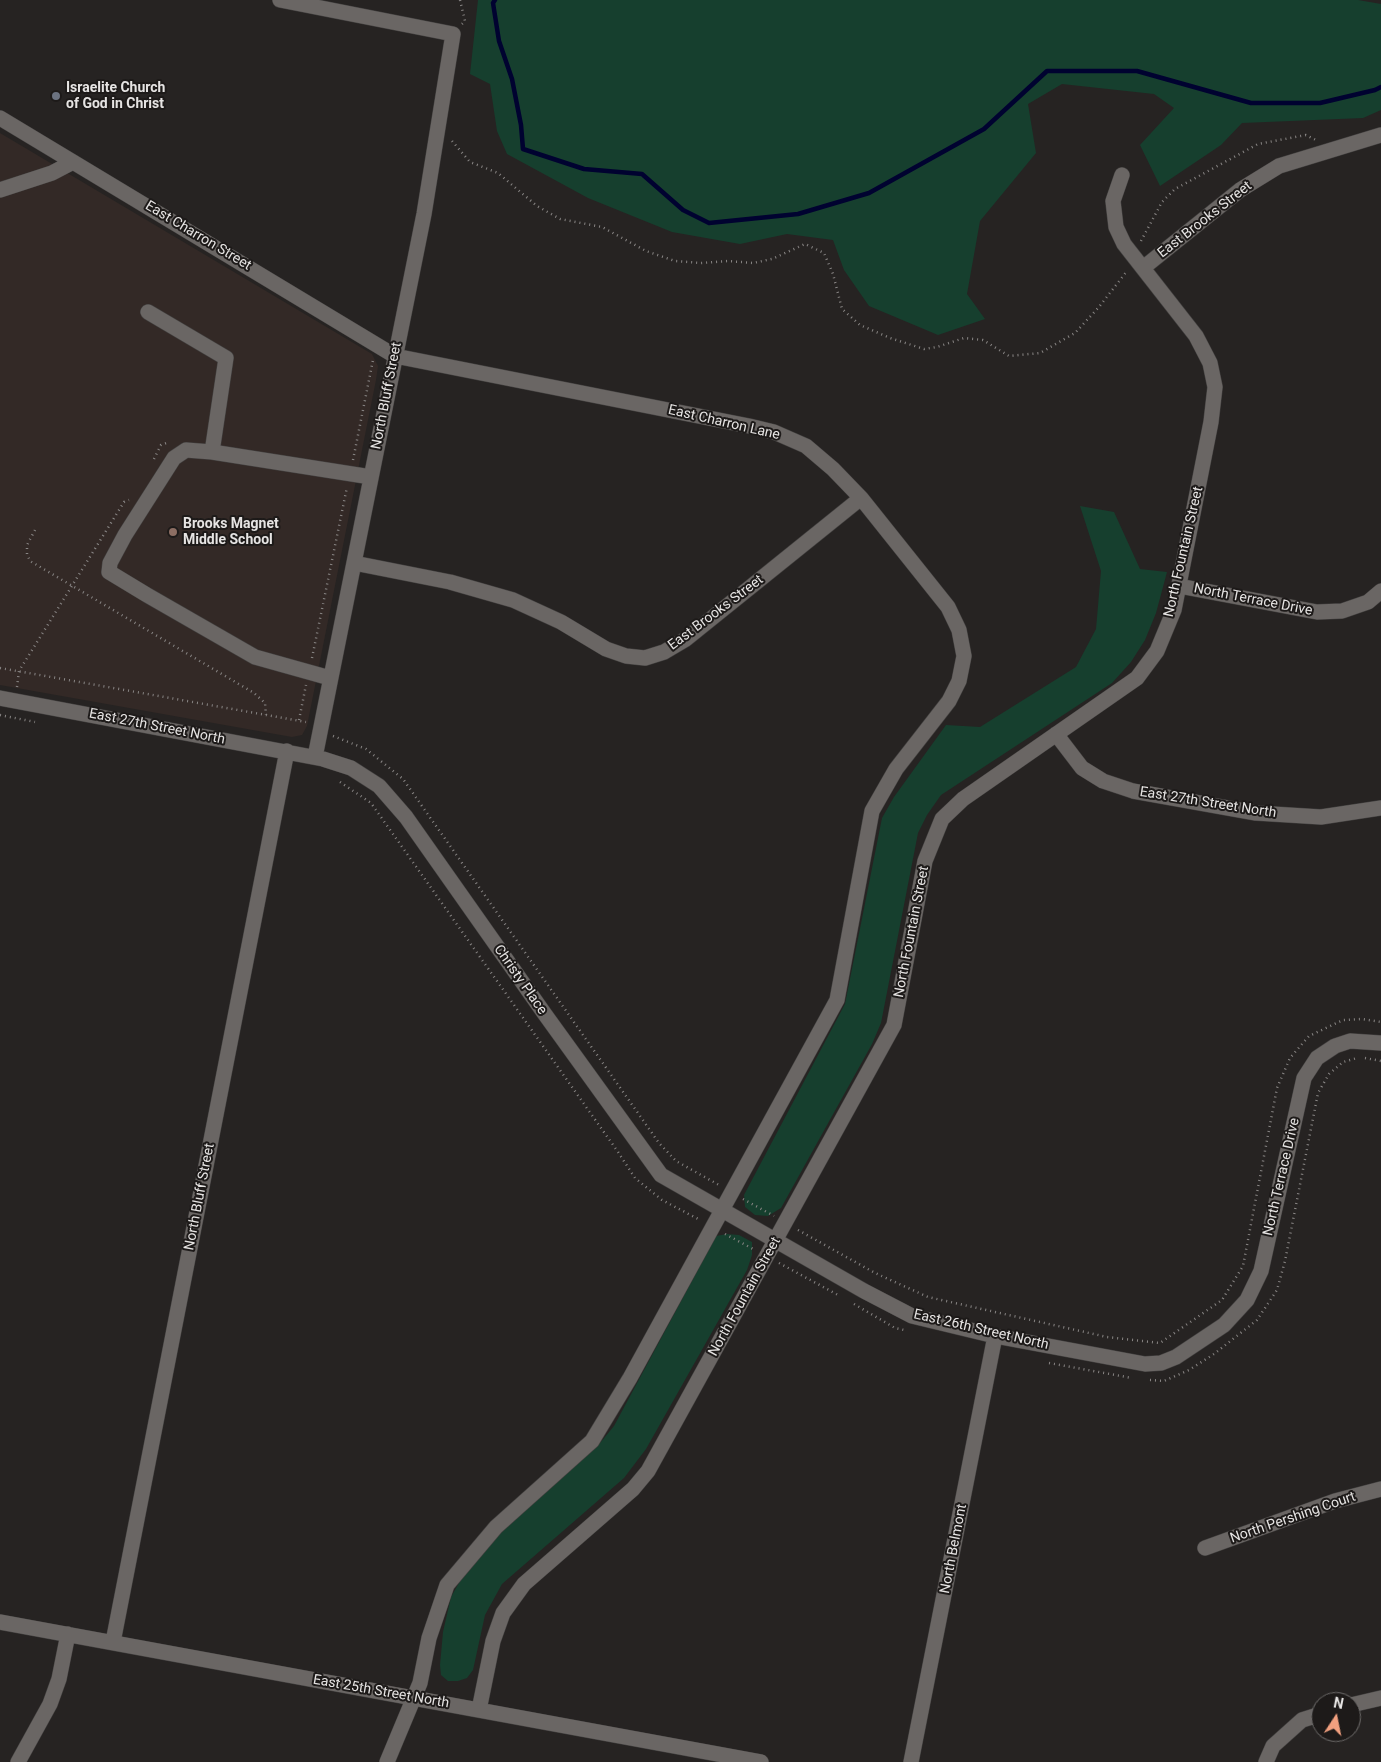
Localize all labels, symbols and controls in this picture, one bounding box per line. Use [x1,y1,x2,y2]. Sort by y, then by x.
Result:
place label: Israelite Church of God in Christ [66,80,165,112]
marker: Israelite Church of God in Christ [50,90,62,102]
street label: East Brooks Street [1155,178,1255,262]
street label: East Charron Street [142,198,254,274]
street label: North Bluff Street [368,341,406,451]
street label: East Charron Lane [667,402,781,444]
street label: North Fountain Street [1161,485,1207,619]
place label: Brooks Magnet Middle School [183,516,279,548]
marker: Brooks Magnet Middle School [167,526,179,538]
street label: East Brooks Street [665,572,767,654]
street label: North Terrace Drive [1192,580,1314,620]
street label: East 27th Street North [88,706,226,748]
street label: East 27th Street North [1138,784,1278,822]
street label: North Fountain Street [891,865,933,999]
street label: Christy Place [490,942,550,1018]
street label: North Terrace Drive [1260,1116,1304,1238]
street label: North Bluff Street [181,1142,219,1252]
street label: North Fountain Street [705,1235,785,1359]
street label: East 26th Street North [912,1306,1050,1354]
street label: North Pershing Court [1228,1489,1358,1547]
street label: North Belmont [937,1503,971,1595]
street label: East 25th Street North [312,1672,450,1712]
north arrow [1311,1692,1361,1742]
text: N [1332,1694,1345,1712]

